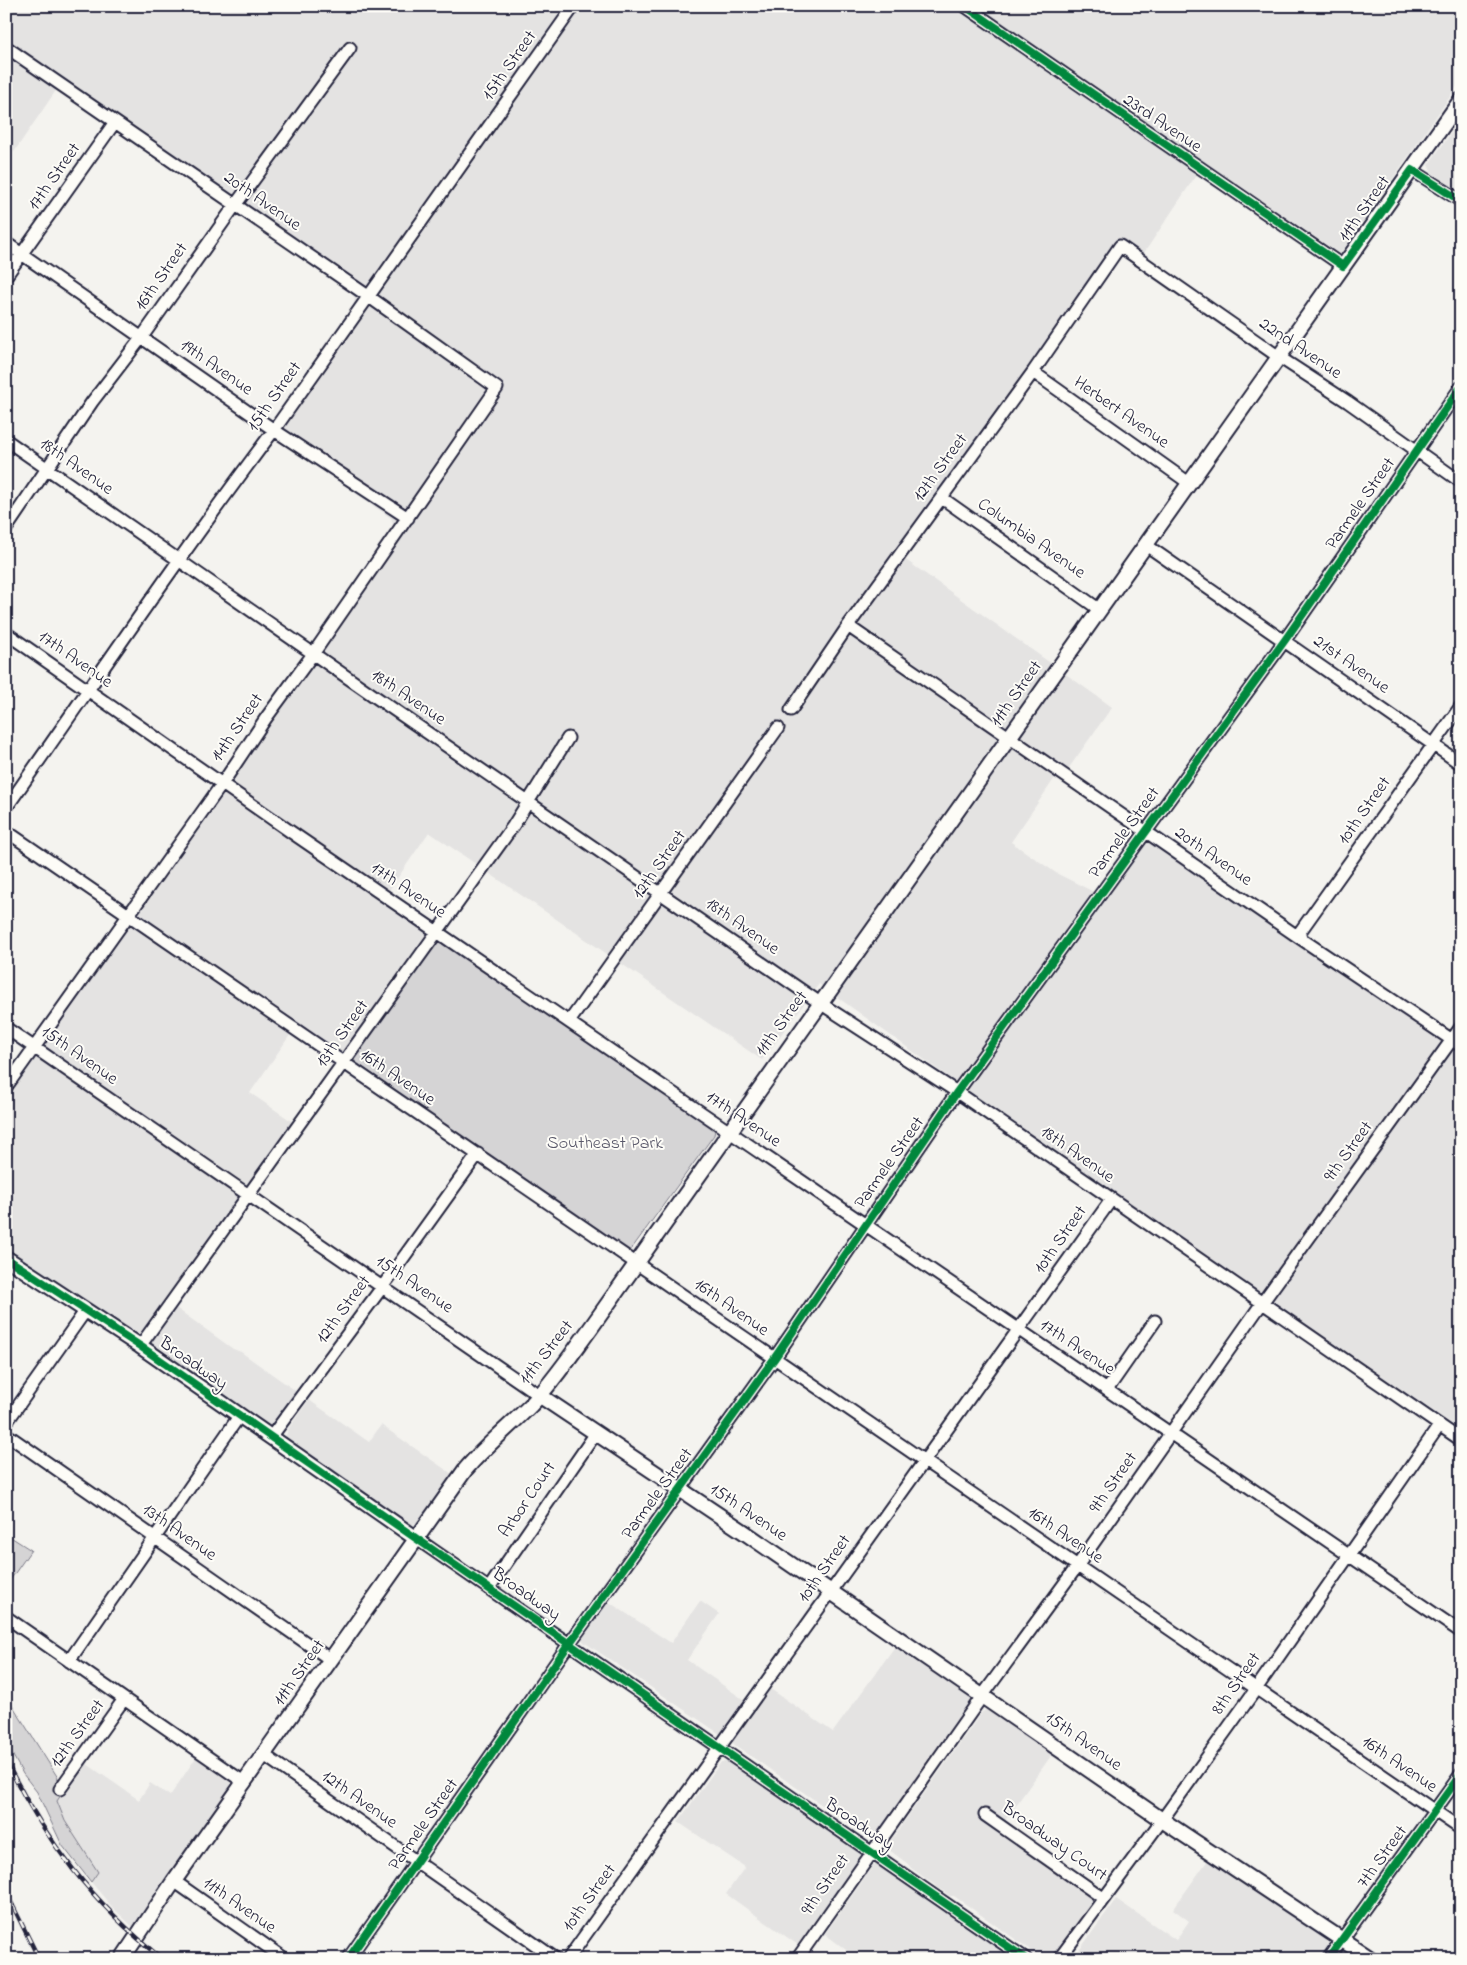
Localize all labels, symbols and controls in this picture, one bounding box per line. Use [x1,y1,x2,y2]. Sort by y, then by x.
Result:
street label: 15th Street [476,26,544,106]
street label: 23rd Avenue [1117,88,1208,161]
street label: 17th Street [22,138,88,216]
street label: 20th Avenue [218,166,307,239]
street label: 11th Street [1333,170,1397,248]
street label: 16th Street [129,238,195,316]
street label: 22nd Avenue [1253,312,1348,387]
street label: 19th Avenue [174,333,259,403]
street label: 15th Street [241,357,309,437]
street label: Herbert Avenue [1068,370,1175,456]
street label: 12th Street [907,428,975,508]
street label: 18th Avenue [34,432,119,503]
street label: Parmele Street [1319,452,1403,556]
street label: Columbia Avenue [972,492,1091,587]
street label: 17th Avenue [32,625,118,696]
street label: 21st Avenue [1307,629,1395,701]
street label: 11th Street [985,655,1049,733]
street label: 18th Avenue [365,663,451,733]
street label: 14th Street [206,689,270,767]
street label: 10th Street [1332,772,1398,850]
street label: Parmele Street [1083,782,1167,884]
street label: 20th Avenue [1169,821,1258,894]
street label: 12th Street [627,825,693,905]
street label: 17th Avenue [365,856,452,926]
street label: 18th Avenue [700,892,785,963]
street label: 11th Street [749,986,815,1062]
street label: 13th Street [310,995,376,1073]
street label: 15th Avenue [35,1020,124,1093]
street label: 16th Avenue [354,1043,441,1114]
street label: 17th Avenue [700,1085,787,1155]
street label: Parmele Street [848,1111,932,1215]
street label: 9th Street [1318,1116,1380,1188]
street label: 18th Avenue [1035,1120,1120,1191]
park label: Southeast Park [547,1131,663,1157]
street label: 10th Street [1028,1201,1094,1279]
street label: 15th Avenue [370,1249,459,1321]
street label: 12th Street [310,1270,378,1350]
street label: 16th Avenue [688,1273,775,1344]
street label: 17th Avenue [1034,1313,1121,1383]
street label: 11th Street [513,1315,581,1391]
street label: Broadway [153,1330,233,1397]
street label: Parmele Street [616,1443,700,1545]
street label: 9th Street [1083,1447,1145,1519]
street label: Arbor Court [493,1457,563,1543]
street label: 15th Avenue [704,1477,793,1549]
street label: 13th Avenue [136,1498,222,1569]
street label: 16th Avenue [1022,1501,1109,1572]
street label: 10th Street [792,1530,858,1608]
street label: Broadway [486,1561,566,1628]
street label: 11th Street [268,1634,332,1712]
street label: 8th Street [1206,1647,1268,1721]
street label: 12th Street [44,1694,112,1774]
street label: 15th Avenue [1039,1706,1128,1779]
street label: 16th Avenue [1356,1730,1443,1801]
street label: 12th Avenue [316,1764,403,1836]
street label: Parmele Street [382,1773,466,1877]
street label: Broadway [818,1792,899,1858]
street label: Broadway Court [995,1795,1112,1888]
street label: 7th Street [1351,1820,1415,1894]
street label: 9th Street [795,1849,857,1921]
street label: 10th Street [557,1859,623,1937]
street label: 11th Avenue [197,1871,282,1941]

